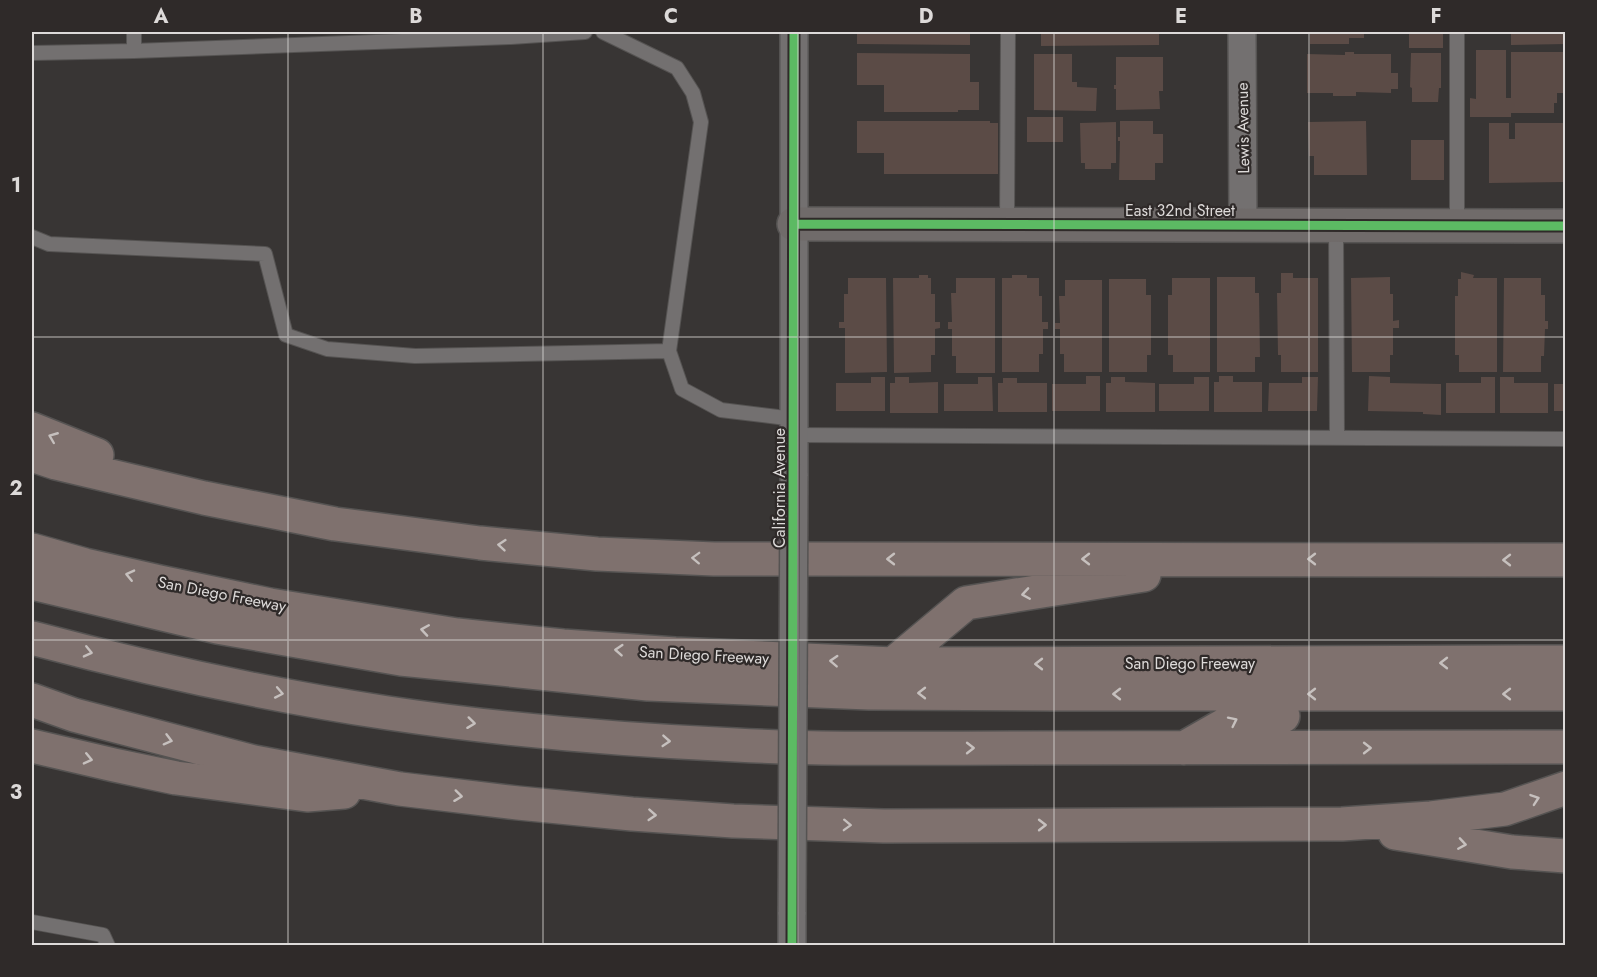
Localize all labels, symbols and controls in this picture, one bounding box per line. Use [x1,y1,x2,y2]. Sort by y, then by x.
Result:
text: A [153,2,169,31]
text: B [409,2,423,31]
text: C [664,2,678,31]
text: D [919,2,933,31]
text: E [1175,2,1187,31]
text: F [1430,2,1442,31]
street label: Lewis Avenue [1231,82,1255,174]
text: 1 [11,171,21,200]
street label: East 32nd Street [1125,199,1235,222]
street label: California Avenue [768,428,791,548]
one-way arrow [48,432,59,444]
text: 2 [9,474,23,503]
one-way arrow [497,539,506,552]
one-way arrow [692,552,701,565]
one-way arrow [887,553,896,565]
one-way arrow [1082,553,1091,565]
one-way arrow [1308,553,1317,565]
one-way arrow [1503,554,1512,566]
one-way arrow [125,569,135,582]
street label: San Diego Freeway [156,570,289,618]
one-way arrow [1021,587,1031,599]
one-way arrow [420,624,430,637]
street label: San Diego Freeway [638,640,771,670]
one-way arrow [614,644,623,657]
one-way arrow [83,645,93,658]
street label: San Diego Freeway [1125,652,1256,675]
one-way arrow [830,655,839,668]
one-way arrow [1440,657,1449,669]
one-way arrow [1035,658,1044,670]
one-way arrow [274,686,284,699]
one-way arrow [918,687,927,699]
one-way arrow [1113,688,1122,700]
one-way arrow [1308,688,1317,700]
one-way arrow [1503,688,1512,700]
one-way arrow [467,716,476,729]
one-way arrow [1227,716,1238,728]
one-way arrow [163,732,173,745]
one-way arrow [661,734,670,747]
one-way arrow [965,742,974,754]
one-way arrow [1362,742,1371,754]
one-way arrow [83,752,93,765]
text: 3 [10,778,22,807]
one-way arrow [453,789,463,802]
one-way arrow [1529,793,1540,806]
one-way arrow [648,809,657,822]
one-way arrow [842,818,851,831]
one-way arrow [1037,819,1046,831]
one-way arrow [1458,837,1467,849]

